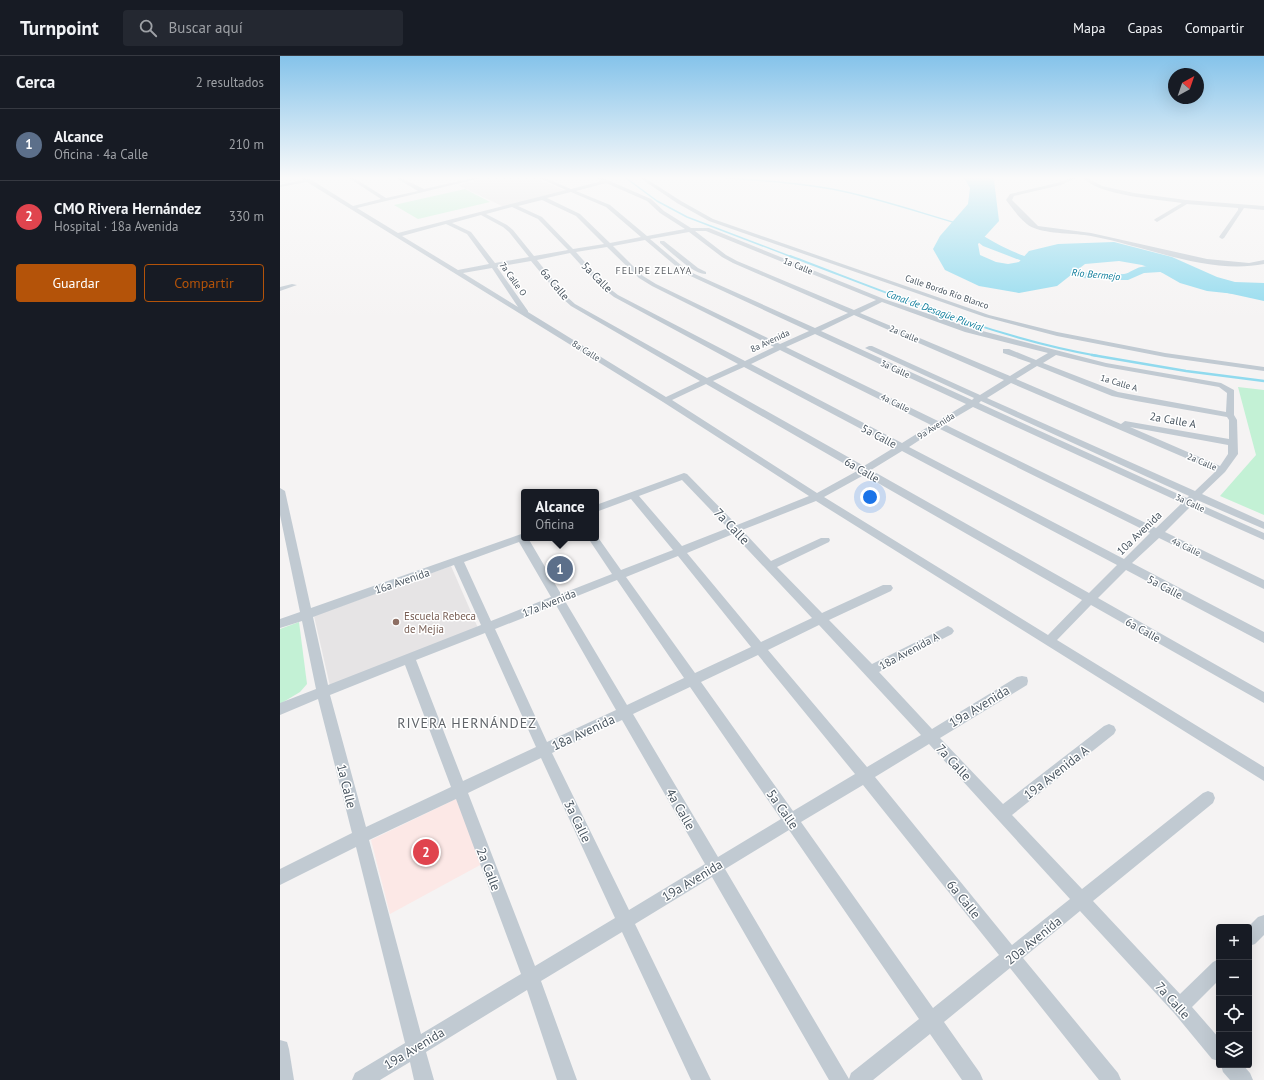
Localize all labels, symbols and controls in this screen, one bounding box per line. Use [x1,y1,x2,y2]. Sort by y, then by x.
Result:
search box [123,10,403,46]
text: Turnpoint [20,16,99,40]
icon: search [137,17,159,39]
text: Buscar aquí [169,18,243,37]
text: Mapa [1073,19,1106,37]
text: Capas [1128,19,1163,37]
text: Compartir [1185,19,1244,37]
north arrow [1168,68,1204,104]
text: Cerca [16,71,55,93]
text: 2 resultados [196,74,264,91]
text: Alcance [54,127,103,146]
text: 1 [25,136,33,153]
text: 210 m [229,136,264,153]
text: Oficina · 4a Calle [54,146,148,163]
text: CMO Rivera Hernández [54,199,201,218]
text: 2 [25,208,33,225]
text: 330 m [229,208,264,225]
text: Hospital · 18a Avenida [54,218,178,235]
street label: 1a Calle [782,255,815,277]
street label: 5a Calle [579,259,616,296]
street label: 7a Calle O [497,260,529,298]
button: Guardar [16,264,136,302]
button: Compartir [144,264,264,302]
district label: FELIPE ZELAYA [616,264,692,277]
street label: 6a Calle [537,265,573,303]
water label: Río Bermejo [1071,266,1121,283]
street label: Calle Bordo Río Blanco [904,272,991,311]
water label: Canal de Desagüe Pluvial [884,287,986,334]
street label: 2a Calle [888,322,921,345]
street label: 8a Avenida [748,327,791,354]
street label: 8a Calle [570,338,603,364]
street label: 3a Calle [879,357,912,380]
street label: 1a Calle A [1099,372,1140,394]
street label: 4a Calle [879,391,912,414]
street label: 2a Calle A [1149,409,1198,431]
street label: 9a Avenida [915,410,956,441]
street label: 5a Calle [859,421,899,451]
street label: 2a Calle [1186,450,1219,473]
street label: 6a Calle [842,454,882,486]
your location [860,487,880,507]
popup [521,489,599,541]
street label: 3a Calle [1174,491,1207,514]
text: Alcance [535,497,585,516]
street label: 7a Calle [710,505,753,548]
street label: 10a Avenida [1114,508,1164,558]
text: Oficina [535,516,574,533]
street label: 4a Calle [1170,535,1203,558]
pin: 1 [547,554,573,584]
street label: 16a Avenida [373,565,431,597]
street label: 5a Calle [1145,572,1185,602]
street label: 17a Avenida [520,586,578,620]
place label: Escuela Rebeca de Mejía [404,609,476,636]
street label: 6a Calle [1123,615,1163,646]
marker: Escuela Rebeca de Mejía [391,617,401,627]
street label: 18a Avenida A [876,629,942,673]
street label: 19a Avenida [946,682,1013,731]
street label: 18a Avenida [549,710,617,754]
district label: RIVERA HERNÁNDEZ [397,714,537,732]
street label: 7a Calle [932,740,975,784]
street label: 19a Avenida A [1020,741,1093,803]
street label: 1a Calle [333,762,360,810]
street label: 4a Calle [662,786,699,833]
street label: 5a Calle [763,786,802,833]
street label: 3a Calle [560,797,595,845]
pin: 2 [413,837,439,867]
street label: 2a Calle [473,845,505,893]
street label: 19a Avenida [659,856,726,905]
street label: 6a Calle [943,877,984,922]
street label: 20a Avenida [1002,913,1065,968]
map controls [1216,924,1252,1068]
button: + [1216,924,1252,960]
button: − [1216,960,1252,996]
street label: 7a Calle [1152,978,1194,1022]
button: locate [1216,996,1252,1032]
street label: 19a Avenida [381,1024,448,1073]
button: layers [1216,1032,1252,1068]

